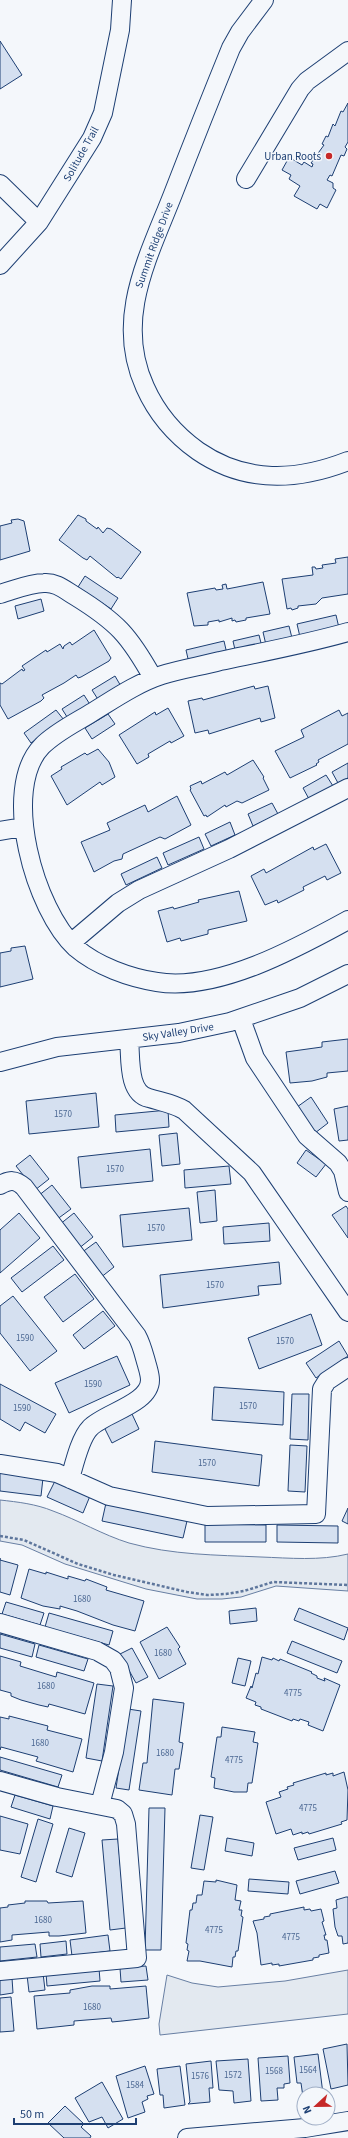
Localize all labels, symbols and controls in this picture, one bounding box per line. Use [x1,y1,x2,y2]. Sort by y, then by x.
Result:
street label: Solitude Trail [60,124,102,184]
place label: Urban Roots [264,149,321,164]
marker: Urban Roots [324,151,334,161]
street label: Summit Ridge Drive [131,199,177,290]
street label: Sky Valley Drive [141,1019,215,1045]
house number: 1570 [54,1108,72,1121]
house number: 1570 [106,1163,124,1176]
house number: 1570 [147,1222,165,1235]
house number: 1570 [206,1279,224,1292]
house number: 1590 [16,1332,34,1345]
house number: 1570 [276,1335,294,1348]
house number: 1590 [84,1378,102,1391]
house number: 1570 [239,1400,257,1413]
house number: 1590 [13,1402,31,1415]
house number: 1570 [198,1457,216,1470]
house number: 1680 [73,1593,91,1606]
house number: 1680 [154,1647,172,1660]
house number: 1680 [37,1680,55,1693]
house number: 4775 [284,1687,302,1700]
house number: 1680 [31,1737,49,1750]
house number: 1680 [156,1747,174,1760]
house number: 4775 [225,1754,243,1767]
house number: 4775 [299,1802,317,1815]
house number: 1680 [34,1914,52,1927]
house number: 4775 [205,1924,223,1937]
house number: 4775 [282,1931,300,1944]
house number: 1680 [83,2001,101,2014]
house number: 1564 [299,2064,317,2077]
house number: 1568 [265,2065,283,2078]
house number: 1572 [224,2069,242,2082]
house number: 1576 [191,2070,209,2083]
house number: 1584 [126,2079,144,2092]
north arrow [296,2086,336,2126]
scale bar [14,2100,136,2126]
text: N [299,2103,316,2116]
text: 50 m [20,2106,44,2123]

